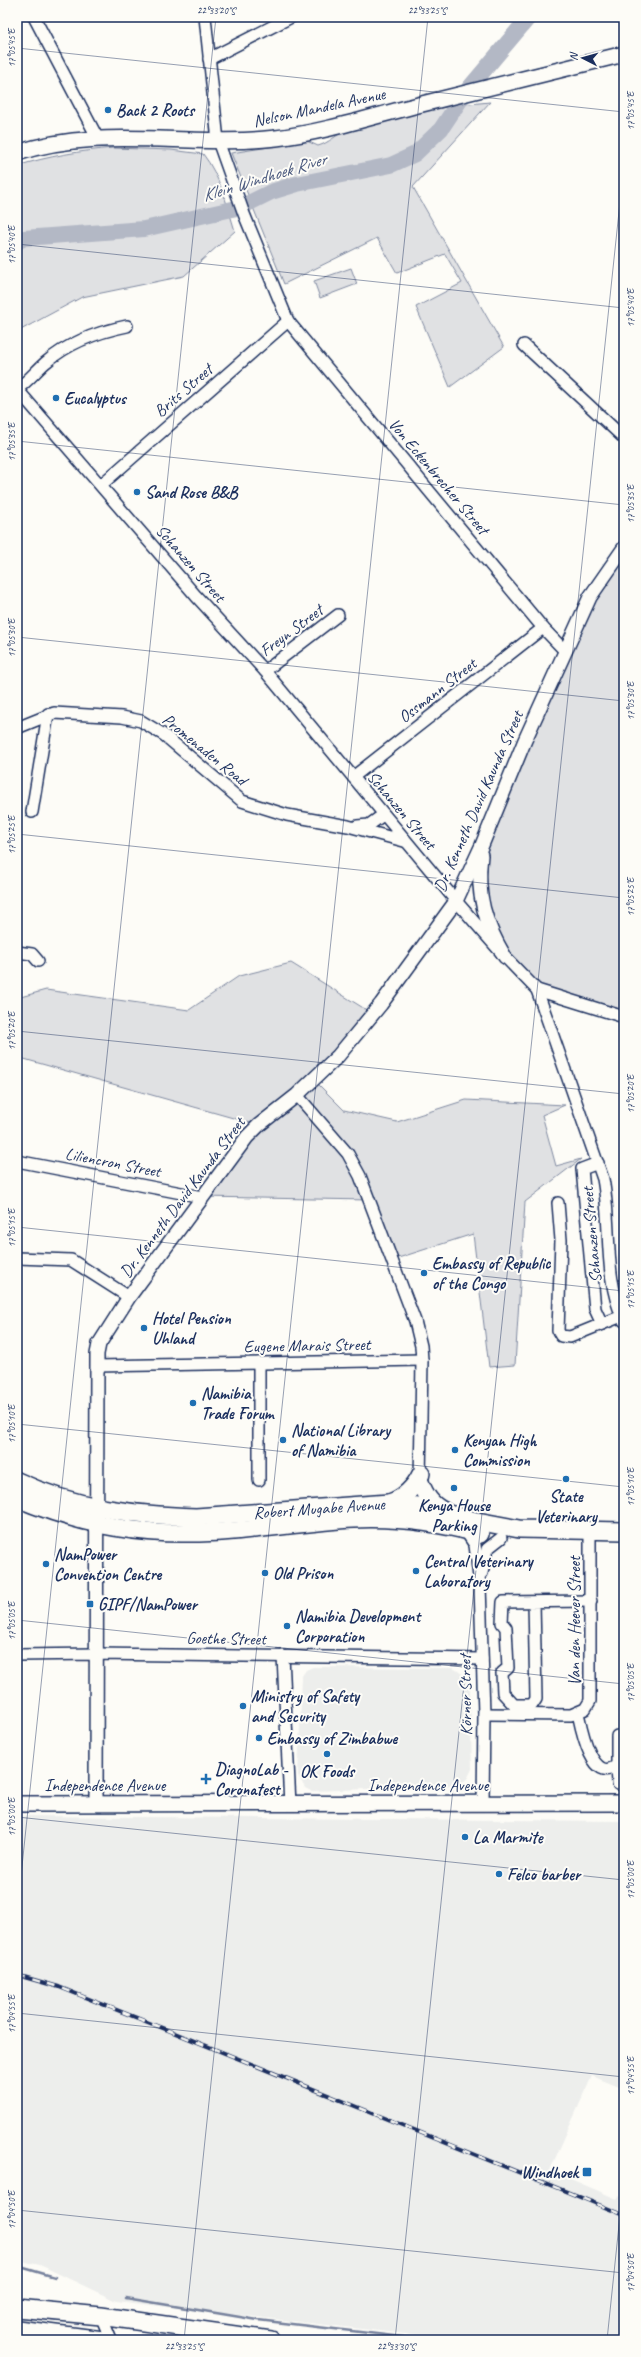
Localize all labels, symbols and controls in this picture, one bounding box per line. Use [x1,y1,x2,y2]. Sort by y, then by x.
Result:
text: 22°33'20"S [197,4,237,17]
text: 22°33'25"S [408,4,448,17]
text: 17°05'45"E [5,27,18,67]
north arrow [563,38,603,78]
text: N [566,51,581,61]
street label: Nelson Mandela Avenue [251,83,388,132]
text: 17°05'45"E [624,90,637,130]
place label: Back 2 Roots [116,100,196,121]
marker: Back 2 Roots [103,105,113,115]
water label: Klein Windhoek River [200,147,331,206]
text: 17°05'40"E [5,224,18,264]
text: 17°05'40"E [624,287,637,327]
street label: Brits Street [150,358,219,421]
place label: Eucalyptus [64,388,128,409]
marker: Eucalyptus [51,393,61,403]
street label: Von Eckenbrecher Street [384,414,495,541]
text: 17°05'35"E [5,421,18,461]
place label: Sand Rose B&B [145,482,239,503]
text: 17°05'35"E [624,483,637,523]
marker: Sand Rose B&B [132,487,142,497]
street label: Schanzen Street [151,520,232,608]
street label: Freyn Street [256,598,329,661]
text: 17°05'30"E [5,617,18,657]
street label: Ossmann Street [394,652,482,727]
text: 17°05'30"E [624,680,637,720]
street label: Dr. Kenneth David Kaunda Street [429,706,529,895]
street label: Promenaden Road [158,709,253,791]
street label: Schanzen Street [363,767,442,856]
text: 17°05'25"E [5,814,18,854]
text: 17°05'25"E [624,876,637,916]
text: 17°05'20"E [5,1010,18,1050]
text: 17°05'20"E [624,1073,637,1113]
street label: Dr. Kenneth David Kaunda Street [115,1111,251,1282]
street label: Liliencron Street [63,1143,165,1182]
street label: Schanzen Street [577,1184,606,1284]
text: 17°05'15"E [5,1207,18,1247]
place label: Embassy of Republic of the Congo [432,1253,551,1294]
marker: Embassy of Republic of the Congo [419,1268,429,1278]
text: 17°05'15"E [624,1269,637,1309]
place label: Hotel Pension Uhland [152,1308,232,1349]
marker: Hotel Pension Uhland [139,1323,149,1333]
street label: Eugene Marais Street [244,1334,373,1357]
place label: Namibia Trade Forum [201,1383,275,1424]
marker: Namibia Trade Forum [188,1398,198,1408]
text: 17°05'10"E [5,1403,18,1443]
place label: National Library of Namibia [291,1420,392,1461]
place label: Kenyan High Commission [463,1430,537,1471]
marker: National Library of Namibia [278,1435,288,1445]
marker: Kenyan High Commission [450,1445,460,1455]
text: 17°05'10"E [624,1466,637,1506]
marker: State Veterinary [561,1474,571,1484]
marker: Kenya House Parking [449,1483,459,1493]
place label: State Veterinary [535,1486,598,1527]
street label: Robert Mugabe Avenue [253,1493,387,1524]
place label: Kenya House Parking [418,1495,491,1536]
place label: NamPower Convention Centre [54,1544,163,1585]
place label: Central Veterinary Laboratory [424,1551,535,1592]
street label: Van den Heever Street [564,1554,585,1686]
marker: NamPower Convention Centre [41,1559,51,1569]
place label: Old Prison [273,1563,334,1584]
marker: Central Veterinary Laboratory [411,1566,421,1576]
marker: Old Prison [260,1568,270,1578]
place label: GIPF/NamPower [98,1594,199,1615]
marker: GIPF/NamPower [85,1599,95,1609]
text: 17°05'05"E [5,1600,18,1640]
place label: Namibia Development Corporation [295,1606,422,1647]
marker: Namibia Development Corporation [282,1621,292,1631]
street label: Goethe Street [186,1627,268,1650]
street label: Körner Street [454,1652,477,1736]
text: 17°05'05"E [624,1662,637,1702]
place label: Ministry of Safety and Security [251,1686,361,1727]
marker: Ministry of Safety and Security [238,1701,248,1711]
place label: Embassy of Zimbabwe [267,1728,398,1749]
marker: Embassy of Zimbabwe [254,1733,264,1743]
marker: OK Foods [322,1749,332,1759]
place label: DiagnoLab - Coronatest [215,1759,289,1800]
place label: OK Foods [300,1761,356,1782]
marker: DiagnoLab - Coronatest [200,1773,212,1785]
street label: Independence Avenue [45,1775,167,1796]
street label: Independence Avenue [368,1775,490,1796]
text: 17°05'00"E [5,1796,18,1836]
place label: La Marmite [473,1827,545,1848]
marker: La Marmite [460,1832,470,1842]
text: 17°05'00"E [624,1859,637,1899]
place label: Felco barber [507,1864,582,1885]
marker: Felco barber [494,1869,504,1879]
text: 17°04'55"E [5,1993,18,2033]
text: 17°04'55"E [624,2055,637,2095]
place label: Windhoek [521,2162,580,2183]
marker: Windhoek [581,2166,593,2178]
text: 17°04'50"E [5,2189,18,2229]
text: 17°04'50"E [624,2252,637,2292]
text: 22°33'25"S [165,2340,205,2353]
text: 22°33'30"S [377,2340,417,2353]

